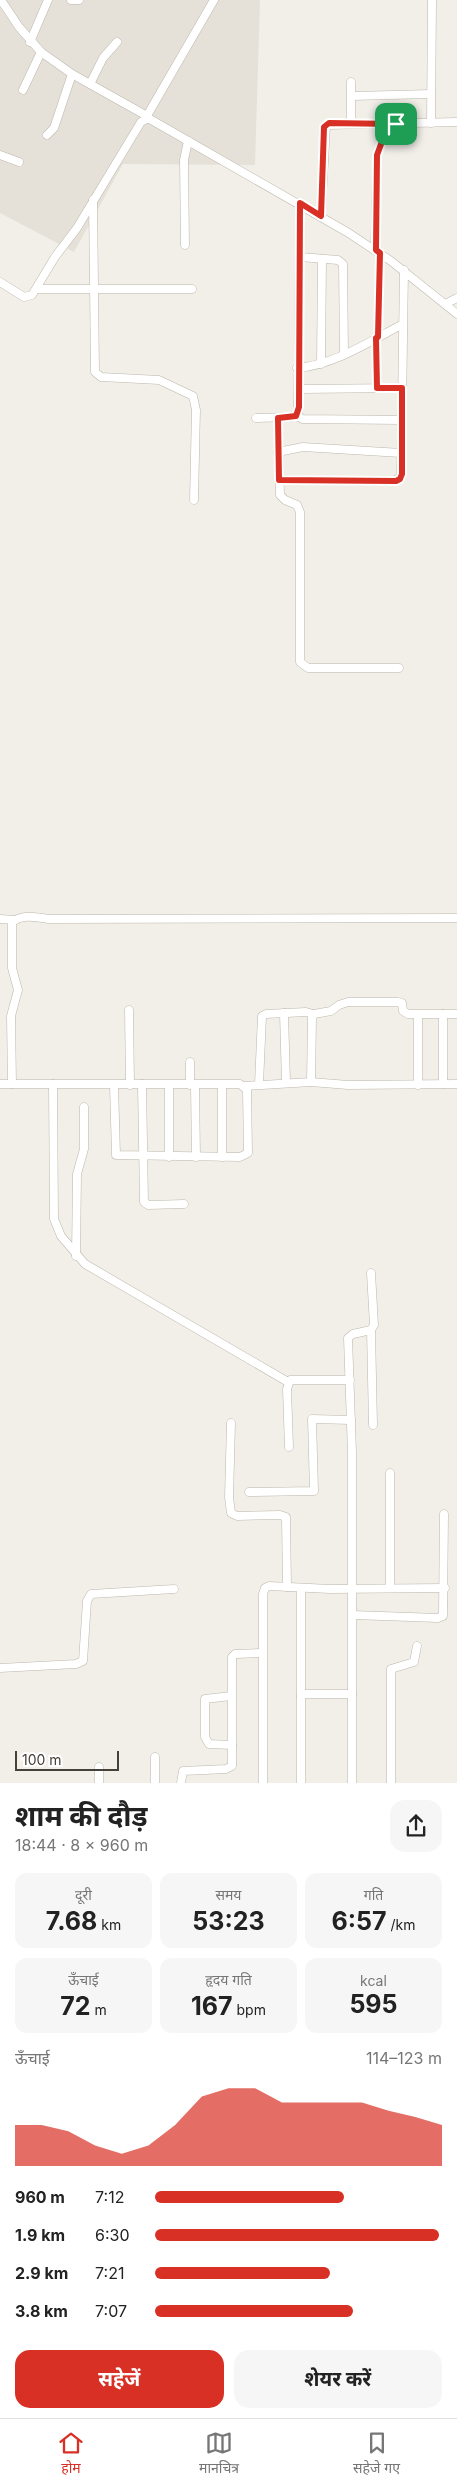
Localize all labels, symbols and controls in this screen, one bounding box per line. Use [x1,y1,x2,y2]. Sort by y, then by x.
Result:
pin [375,103,417,145]
icon: arrive [382,110,410,138]
scale bar [15,1748,119,1771]
text: 100 m [22,1751,62,1768]
text: शाम की दौड़ [15,1799,147,1833]
button: share [390,1800,442,1852]
text: 18:44 · 8 × 960 m [15,1835,148,1855]
text: दूरी [75,1886,92,1903]
text: समय [216,1886,241,1903]
text: गति [364,1886,383,1903]
text: 7.68 [46,1906,97,1936]
text: 53:23 [192,1906,265,1936]
text: 6:57 [331,1906,387,1936]
text: km [97,1916,121,1933]
text: /km [387,1916,416,1933]
text: ऊँचाई [68,1971,99,1988]
text: हृदय गति [205,1971,252,1988]
text: kcal [360,1972,387,1989]
text: 595 [349,1989,398,2019]
text: 72 [60,1991,91,2021]
text: 167 [191,1991,233,2021]
text: m [91,2001,107,2018]
text: bpm [233,2001,266,2018]
text: ऊँचाई [15,2048,50,2068]
text: 114–123 m [366,2048,442,2068]
text: 960 m [15,2187,65,2207]
text: 7:12 [95,2187,124,2207]
text: 1.9 km [15,2225,65,2245]
text: 6:30 [95,2225,130,2245]
text: 2.9 km [15,2263,68,2283]
text: 7:21 [95,2263,124,2283]
text: 3.8 km [15,2301,68,2321]
text: 7:07 [95,2301,127,2321]
button: सहेजें [15,2350,224,2408]
button: शेयर करें [234,2350,442,2408]
tab: होम [57,2429,85,2479]
tab: मानचित्र [199,2429,239,2479]
tab: सहेजे गए [353,2429,400,2479]

